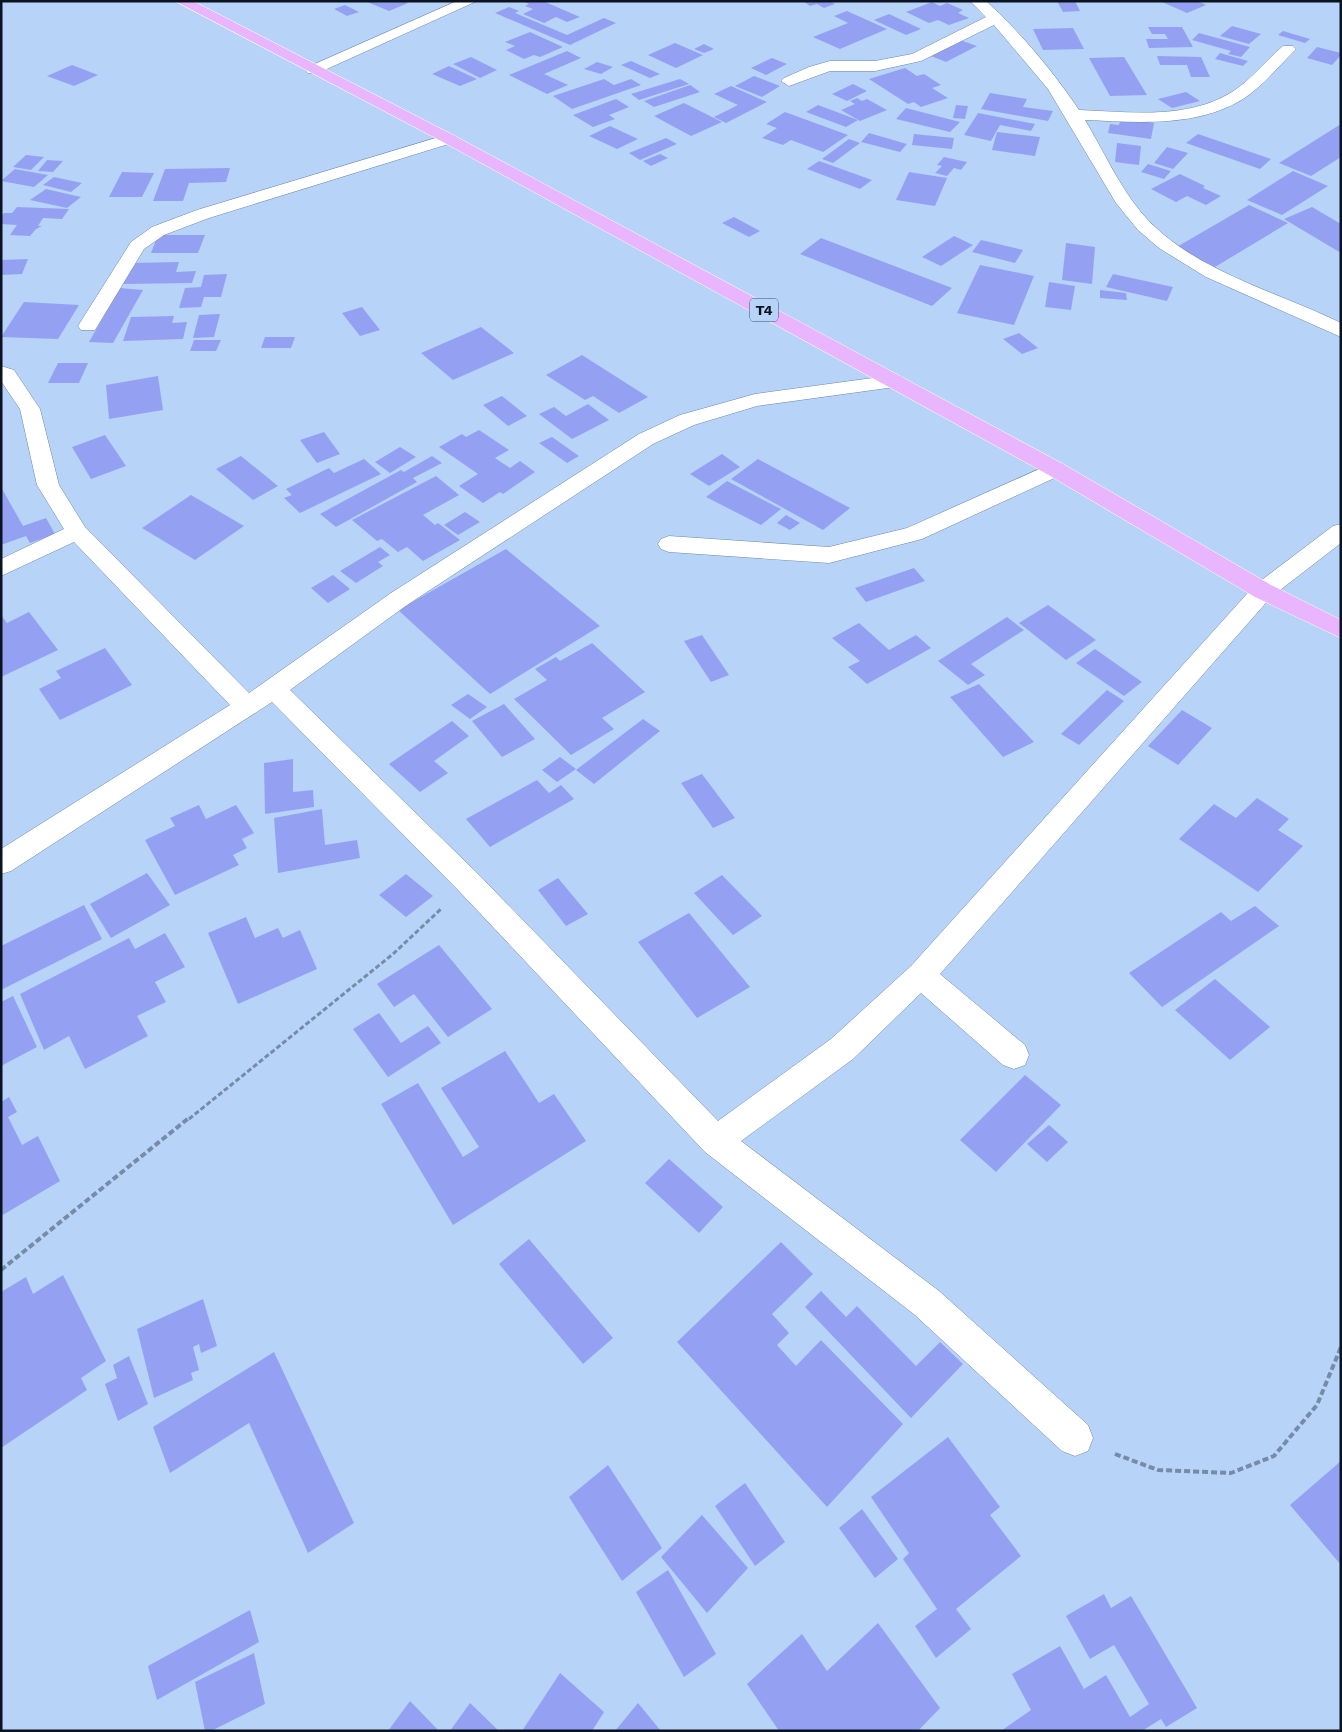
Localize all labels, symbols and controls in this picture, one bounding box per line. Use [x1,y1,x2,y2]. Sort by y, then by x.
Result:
road number: T4 [750,298,778,322]

